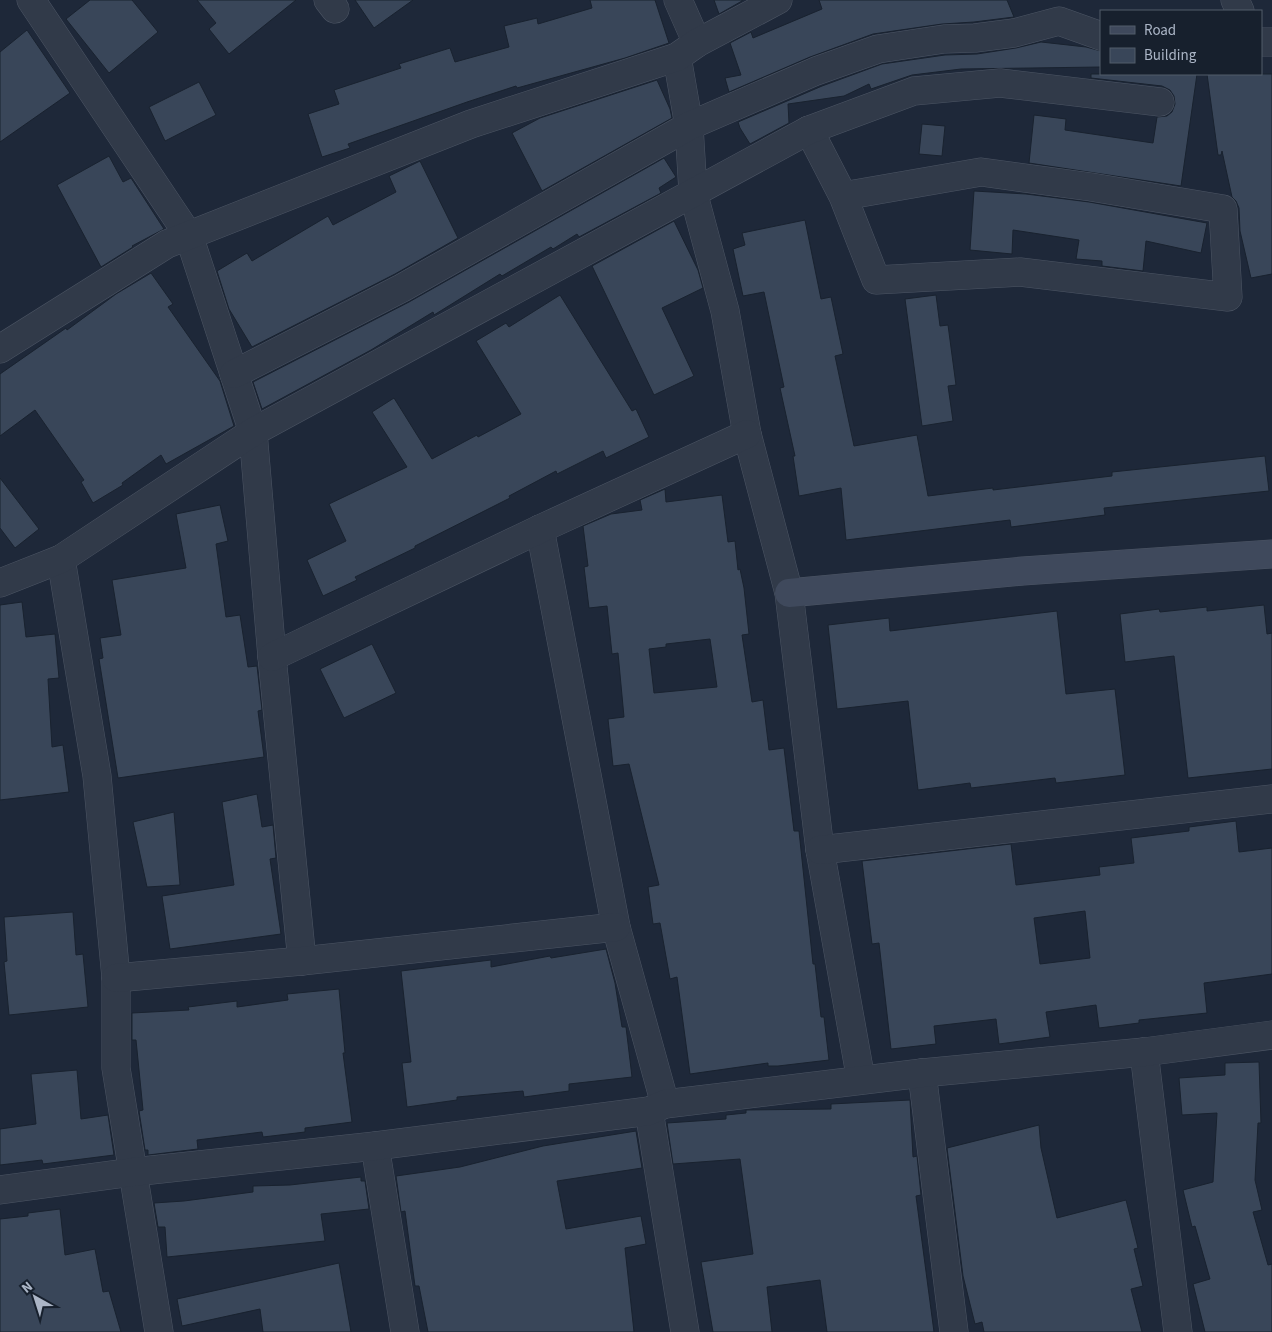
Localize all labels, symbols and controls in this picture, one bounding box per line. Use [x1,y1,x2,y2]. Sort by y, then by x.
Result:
legend [1100,10,1262,75]
text: Road [1144,20,1176,41]
text: Building [1144,45,1197,66]
north arrow [10,1272,60,1322]
text: N [18,1277,37,1298]

